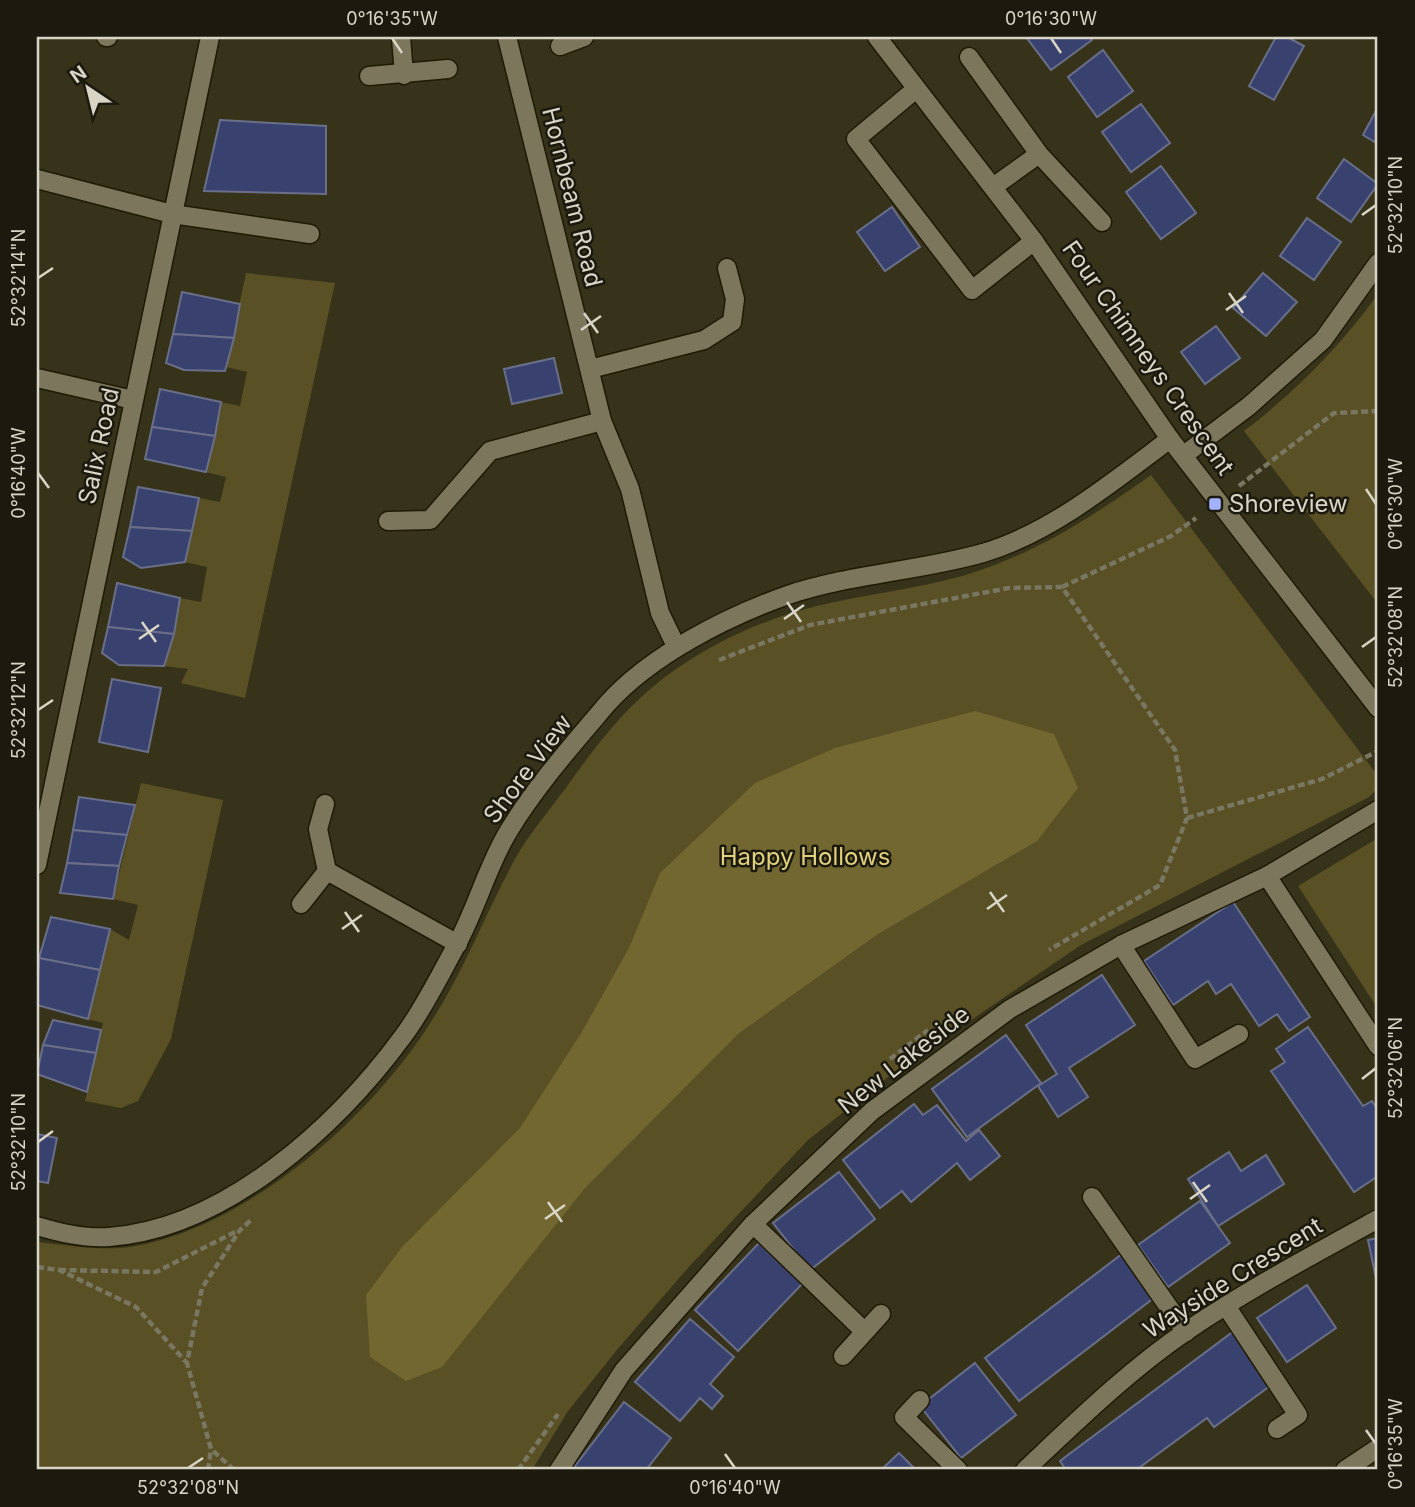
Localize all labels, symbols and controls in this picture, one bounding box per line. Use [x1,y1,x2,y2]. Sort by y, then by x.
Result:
text: 0°16'35"W [346,8,438,29]
text: 0°16'30"W [1005,8,1097,29]
north arrow [52,52,122,122]
text: N [66,61,91,88]
street label: Hornbeam Road [536,104,609,290]
text: 52°32'10"N [1385,156,1406,254]
text: 52°32'14"N [8,229,29,327]
street label: Four Chimneys Crescent [1056,235,1240,481]
street label: Salix Road [72,385,125,507]
text: 0°16'40"W [8,427,29,519]
text: 0°16'30"W [1385,458,1406,550]
place label: Shoreview [1229,489,1348,518]
marker: Shoreview [1207,496,1223,512]
text: 52°32'08"N [1385,586,1406,688]
text: 52°32'12"N [8,661,29,759]
street label: Shore View [477,708,578,829]
park label: Happy Hollows [720,842,890,871]
street label: New Lakeside [832,999,975,1120]
text: 52°32'06"N [1385,1017,1406,1119]
text: 52°32'10"N [8,1093,29,1191]
street label: Wayside Crescent [1138,1211,1328,1344]
text: 0°16'35"W [1385,1398,1406,1490]
text: 52°32'08"N [137,1477,239,1498]
text: 0°16'40"W [689,1477,781,1498]

